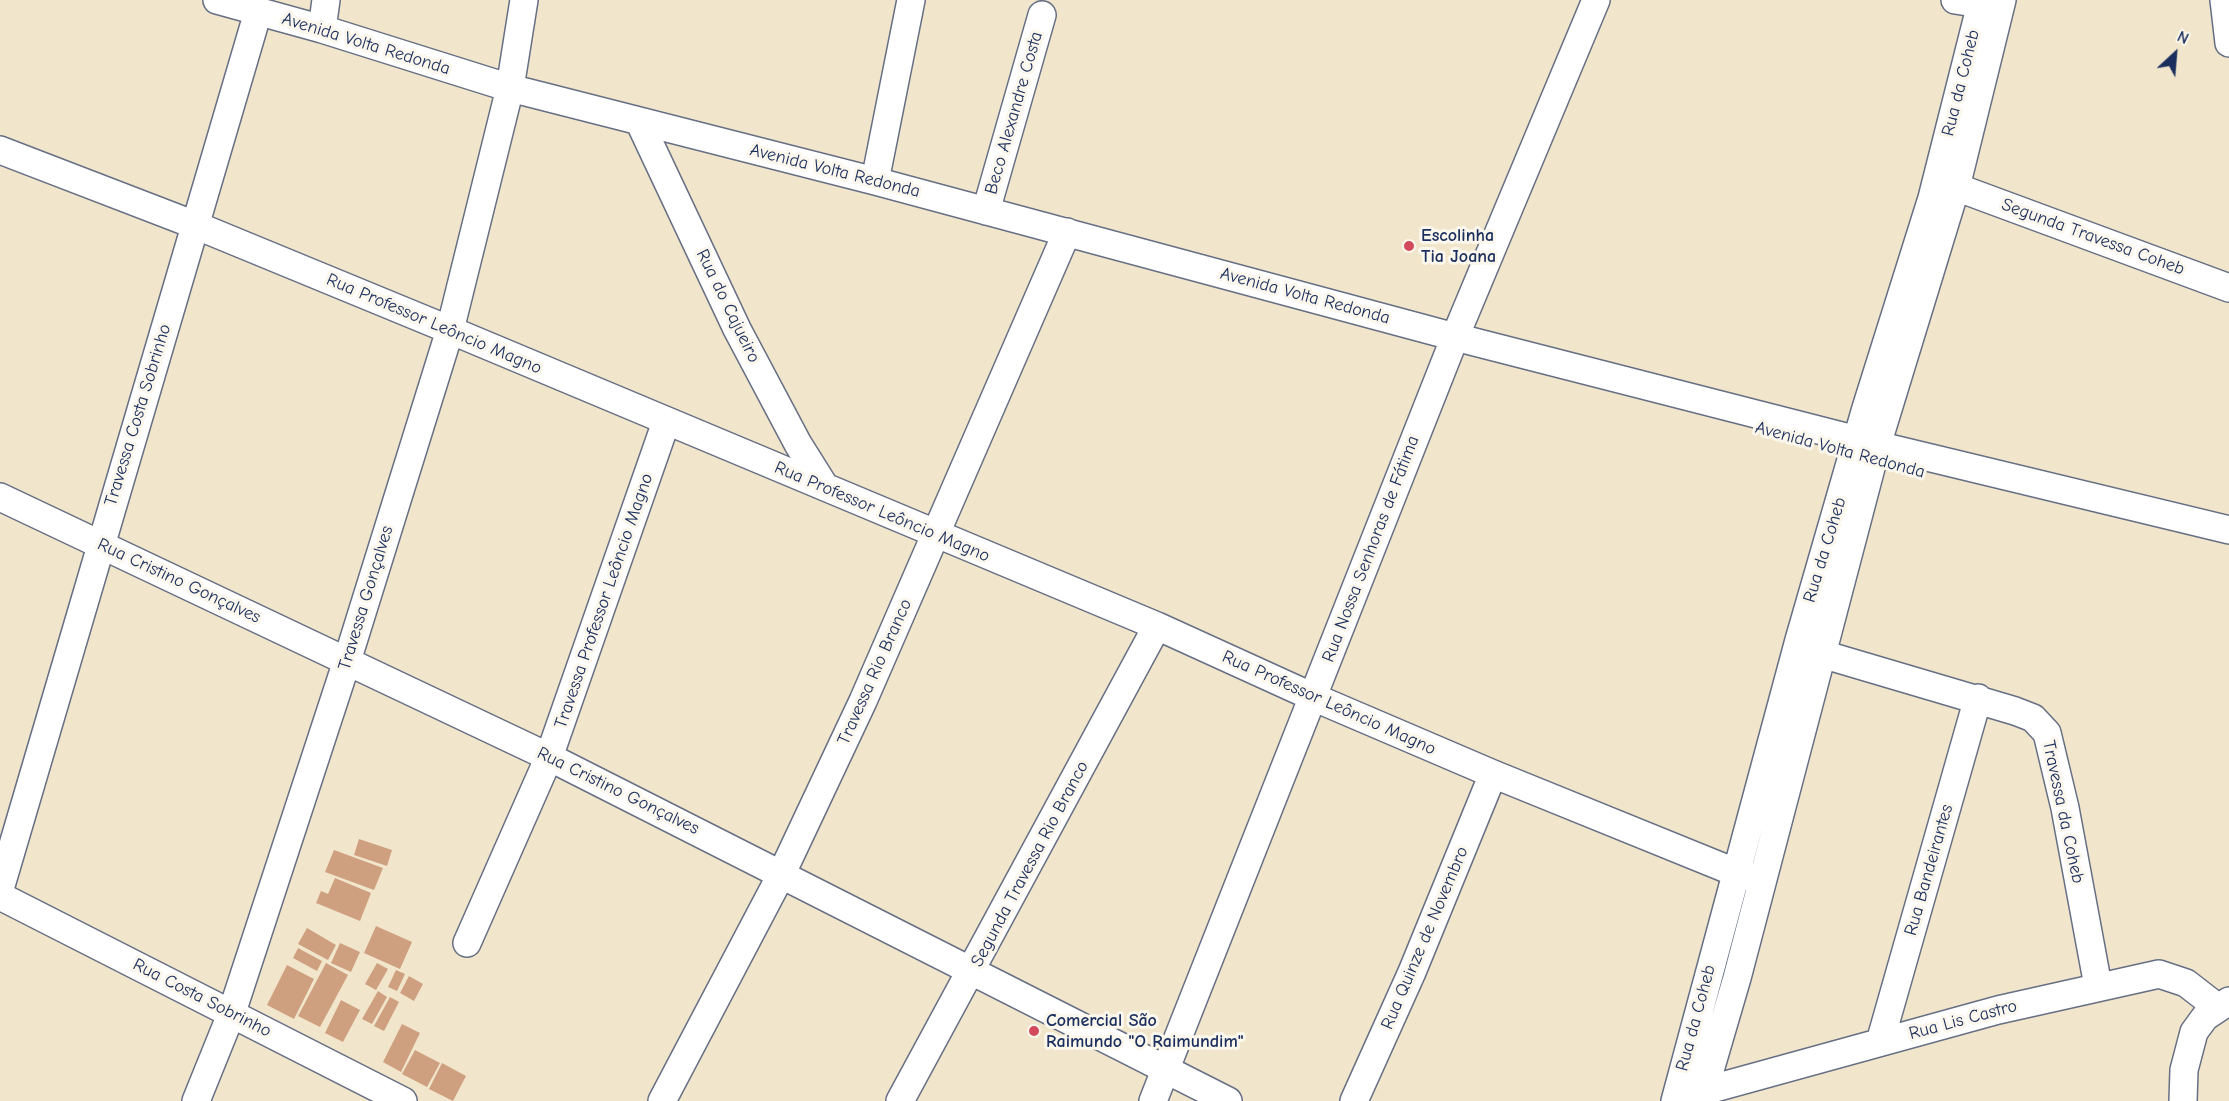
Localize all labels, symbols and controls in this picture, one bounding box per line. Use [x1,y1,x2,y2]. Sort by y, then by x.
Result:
street label: Avenida Volta Redonda [279,8,453,80]
north arrow [2145,24,2205,84]
text: N [2174,27,2192,48]
street label: Rua da Coheb [1937,28,1985,138]
street label: Beco Alexandre Costa [980,29,1048,197]
street label: Avenida Volta Redonda [748,139,922,203]
street label: Segunda Travessa Coheb [1999,194,2187,280]
place label: Escolinha Tia Joana [1421,225,1496,268]
marker: Escolinha Tia Joana [1402,239,1416,253]
street label: Rua do Cajueiro [691,246,765,366]
street label: Avenida Volta Redonda [1218,263,1392,329]
street label: Rua Professor Leôncio Magno [323,269,545,379]
street label: Travessa Costa Sobrinho [100,321,176,509]
street label: Avenida Volta Redonda [1753,417,1927,483]
street label: Rua Nossa Senhoras de Fátima [1318,433,1424,665]
street label: Rua Professor Leôncio Magno [771,457,993,567]
street label: Travessa Professor Leôncio Magno [550,471,658,731]
street label: Rua da Coheb [1799,495,1851,605]
street label: Travessa Gonçalves [334,523,398,673]
street label: Rua Cristino Gonçalves [94,534,264,628]
street label: Travessa Rio Branco [833,596,917,748]
street label: Rua Professor Leôncio Magno [1219,646,1439,760]
street label: Travessa da Coheb [2037,739,2089,885]
street label: Rua Cristino Gonçalves [533,742,703,840]
street label: Segunda Travessa Rio Branco [966,757,1094,971]
street label: Rua Bandeirantes [1900,802,1958,938]
street label: Rua Quinze de Novembro [1377,843,1473,1033]
street label: Rua Costa Sobrinho [129,954,275,1042]
street label: Rua da Coheb [1671,963,1721,1073]
street label: Rua Lis Castro [1907,995,2019,1045]
place label: Comercial São Raimundo "O Raimundim" [1046,1010,1244,1052]
marker: Comercial São Raimundo "O Raimundim" [1027,1024,1041,1038]

